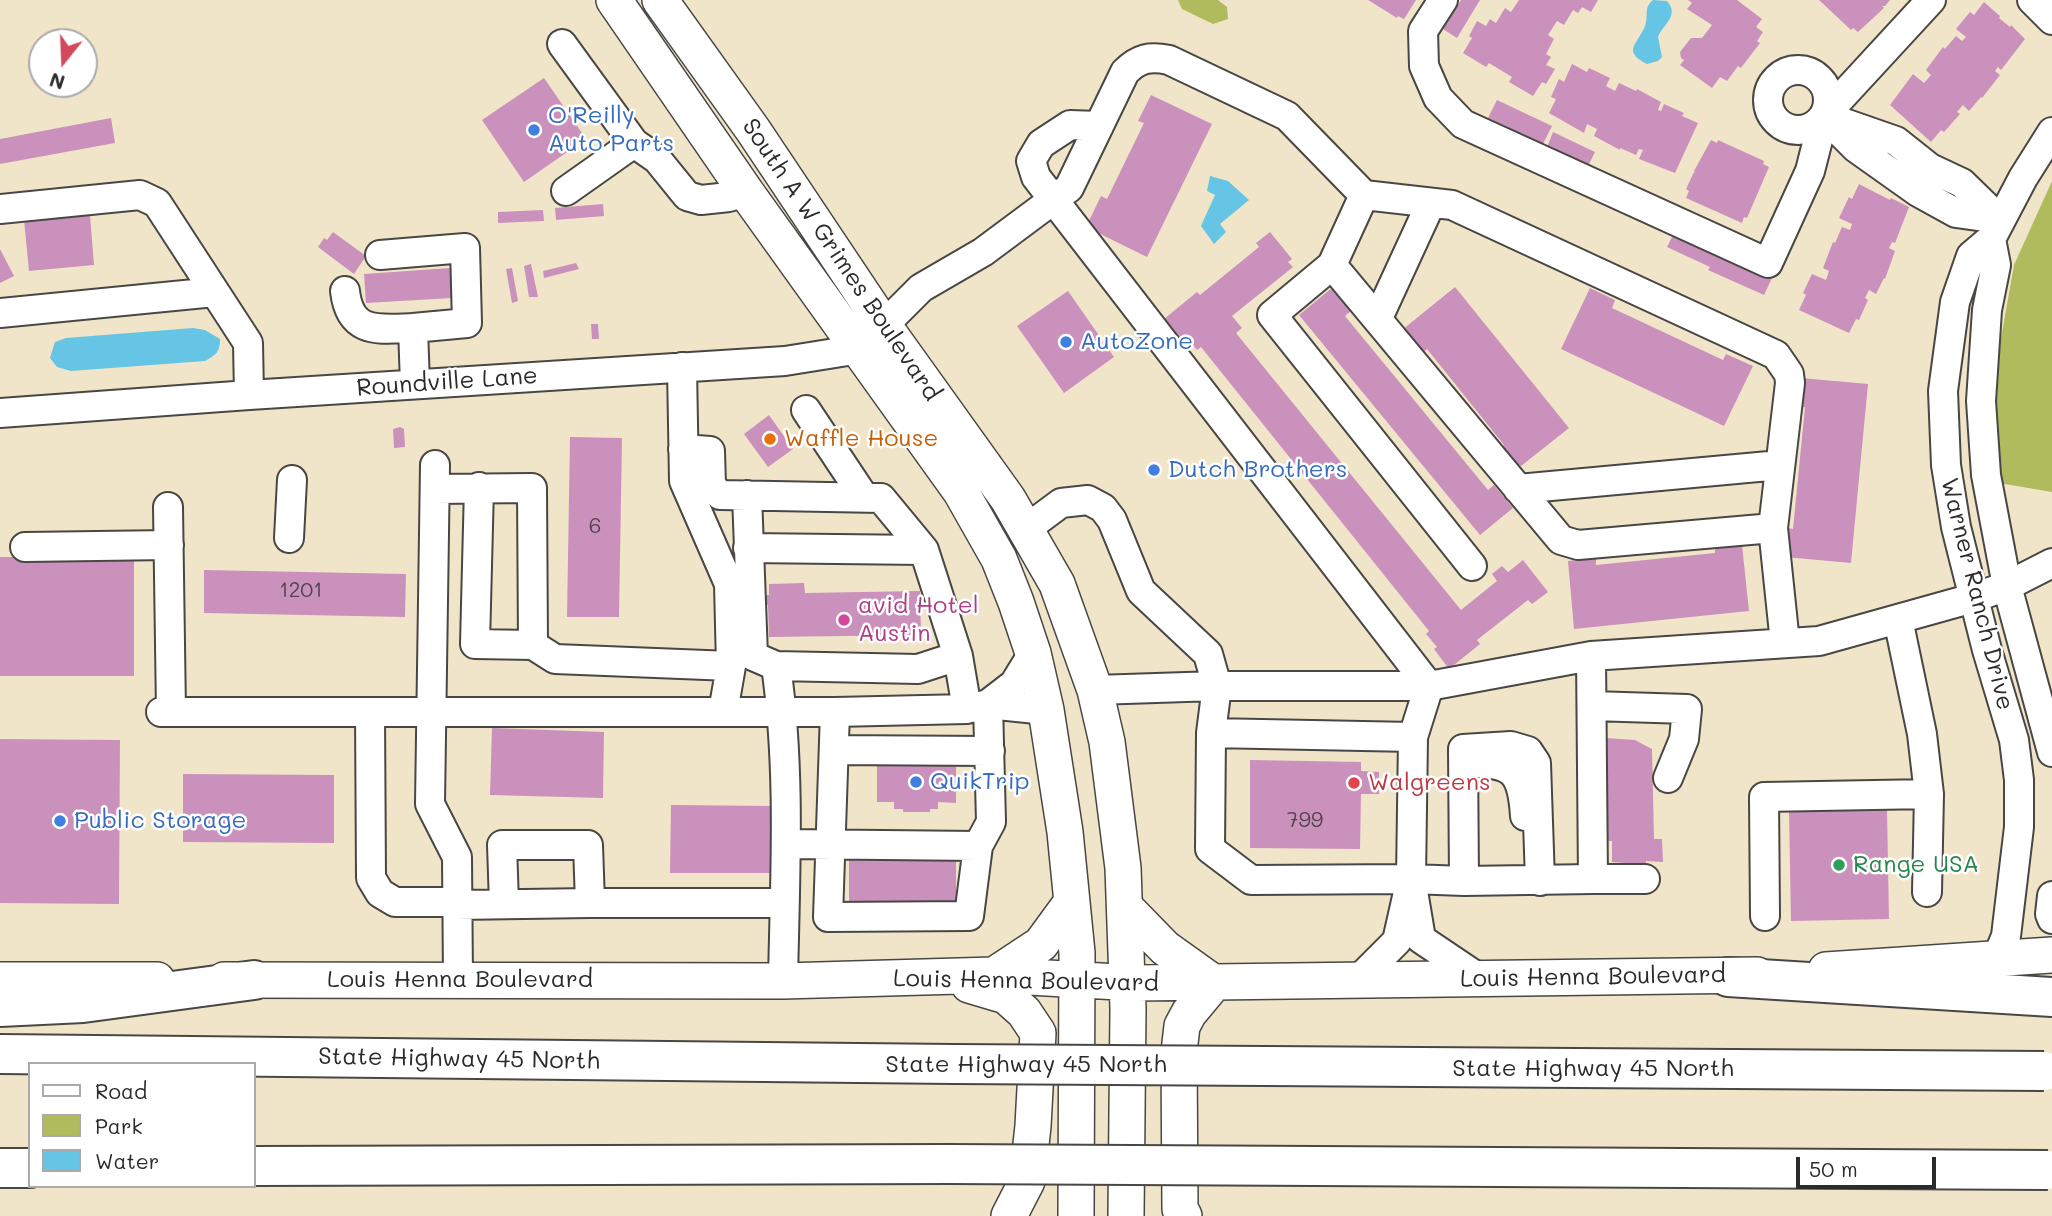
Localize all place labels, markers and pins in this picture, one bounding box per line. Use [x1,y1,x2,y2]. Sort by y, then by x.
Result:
place label: O'Reilly Auto Parts [548,102,674,158]
marker: O'Reilly Auto Parts [526,122,542,138]
place label: AutoZone [1080,328,1193,356]
marker: AutoZone [1058,334,1074,350]
place label: Waffle House [784,425,938,453]
marker: Waffle House [762,431,778,447]
place label: Dutch Brothers [1168,456,1347,484]
marker: Dutch Brothers [1146,462,1162,478]
place label: avid Hotel Austin [858,592,979,648]
marker: avid Hotel Austin [836,612,852,628]
place label: QuikTrip [930,768,1030,796]
place label: Walgreens [1368,769,1491,797]
marker: QuikTrip [908,774,924,790]
marker: Walgreens [1346,775,1362,791]
place label: Public Storage [74,807,246,835]
marker: Public Storage [52,813,68,829]
place label: Range USA [1853,851,1979,879]
marker: Range USA [1831,857,1847,873]

